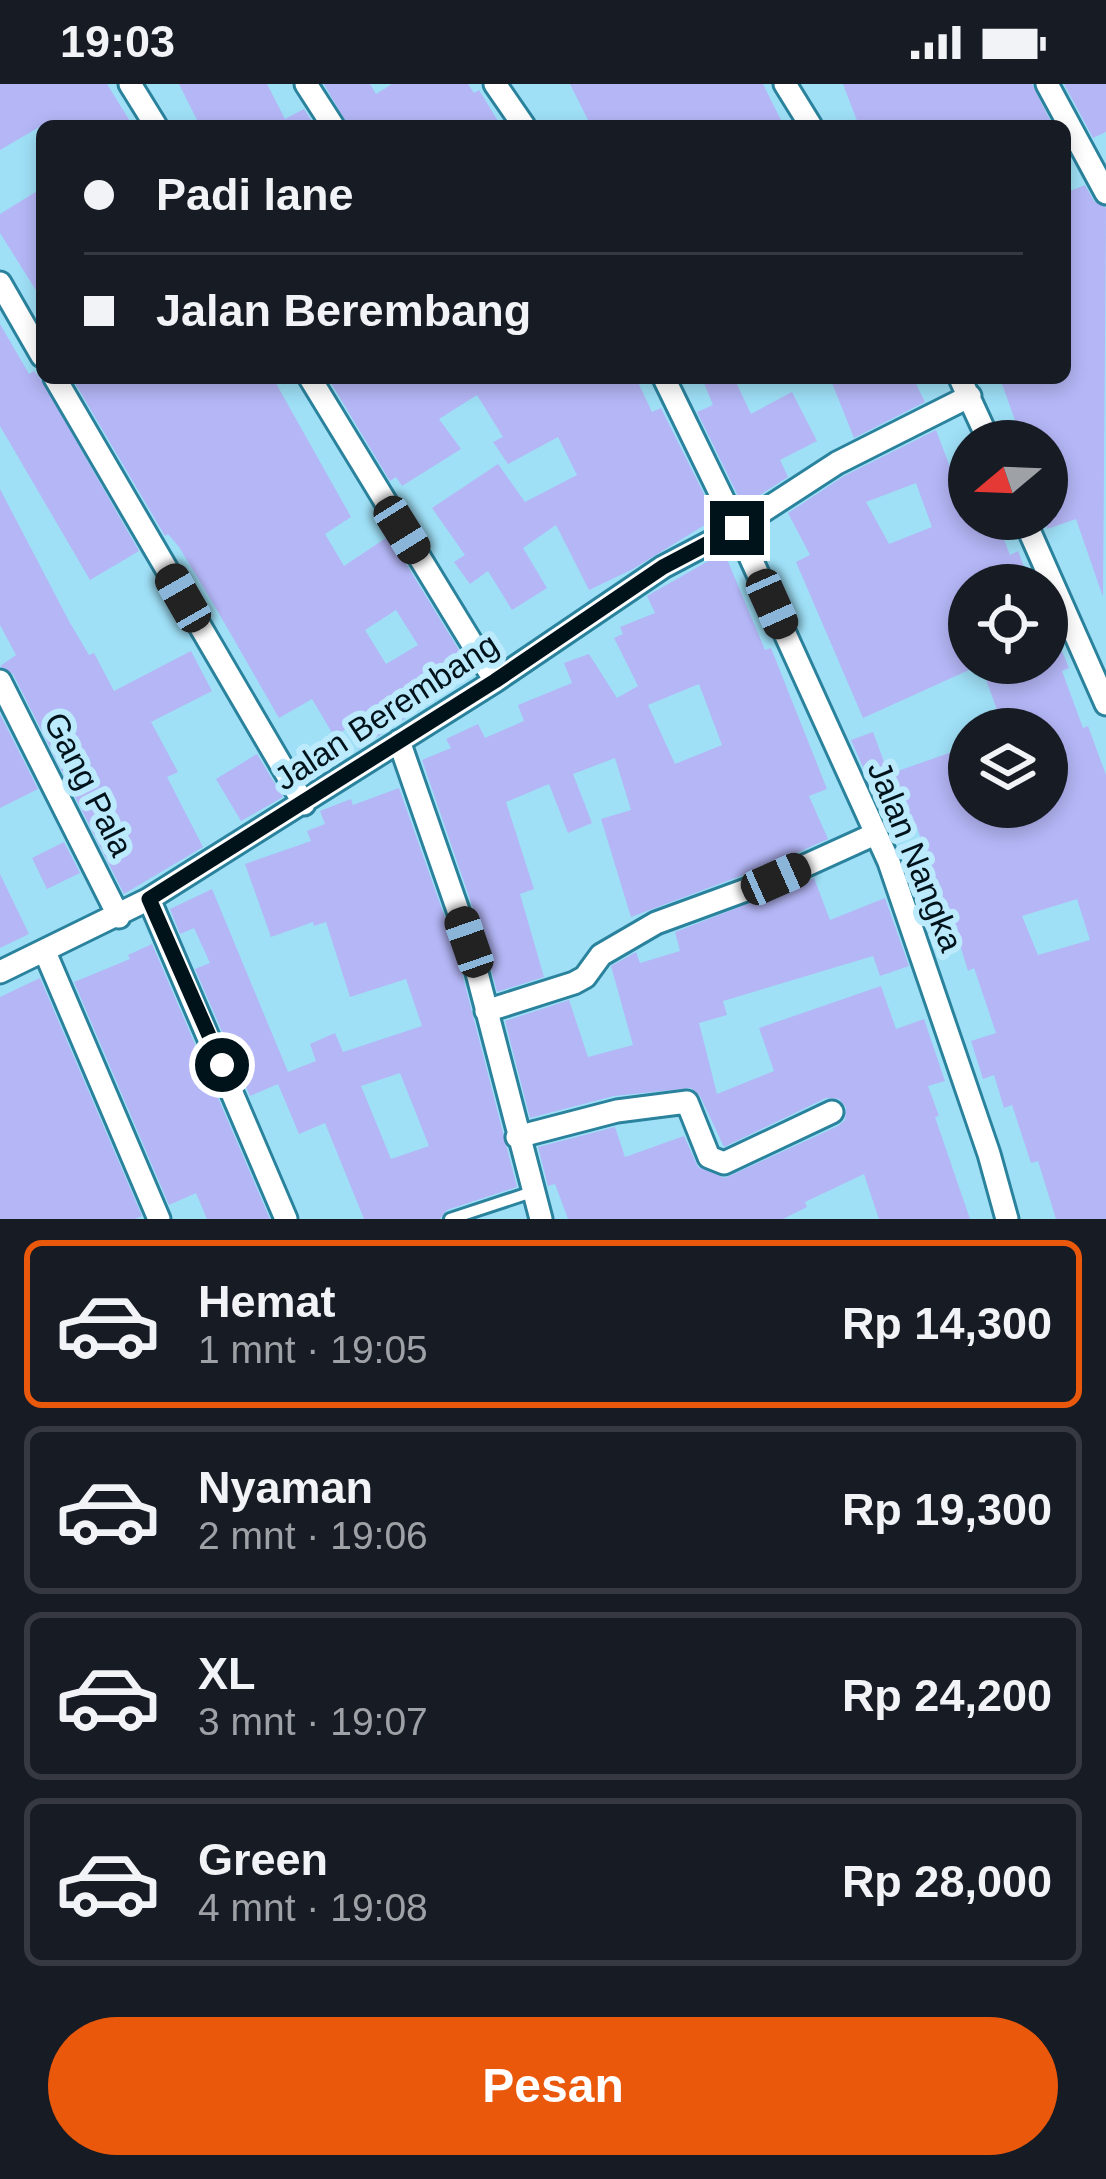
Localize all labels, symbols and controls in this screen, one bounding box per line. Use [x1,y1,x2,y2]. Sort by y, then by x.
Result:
text: 19:03 [60,16,175,67]
text: Padi lane [156,169,354,220]
text: Jalan Berembang [156,285,531,336]
north arrow [948,420,1068,540]
map controls [948,420,1068,828]
car [368,490,436,570]
route end [710,501,764,555]
car [149,558,217,638]
car [741,564,803,644]
button: locate [948,564,1068,684]
street label: Jalan Berembang [268,625,505,797]
street label: Gang Pala [37,706,141,863]
button: layers [948,708,1068,828]
street label: Jalan Nangka [861,756,971,957]
car [736,848,816,910]
car [440,902,498,982]
route start [195,1038,249,1092]
icon: car [54,1270,162,1378]
text: Hemat [198,1276,336,1327]
text: Rp 14,300 [842,1298,1052,1349]
text: 1 mnt · 19:05 [198,1328,428,1371]
icon: car [54,1456,162,1564]
text: Nyaman [198,1462,373,1513]
text: Rp 19,300 [842,1484,1052,1535]
text: 2 mnt · 19:06 [198,1514,428,1557]
icon: car [54,1642,162,1750]
text: XL [198,1648,256,1699]
text: Rp 24,200 [842,1670,1052,1721]
text: 3 mnt · 19:07 [198,1700,428,1743]
icon: car [54,1828,162,1936]
text: Green [198,1834,328,1885]
text: Rp 28,000 [842,1856,1052,1907]
text: 4 mnt · 19:08 [198,1886,428,1929]
button: Pesan [48,2017,1058,2155]

